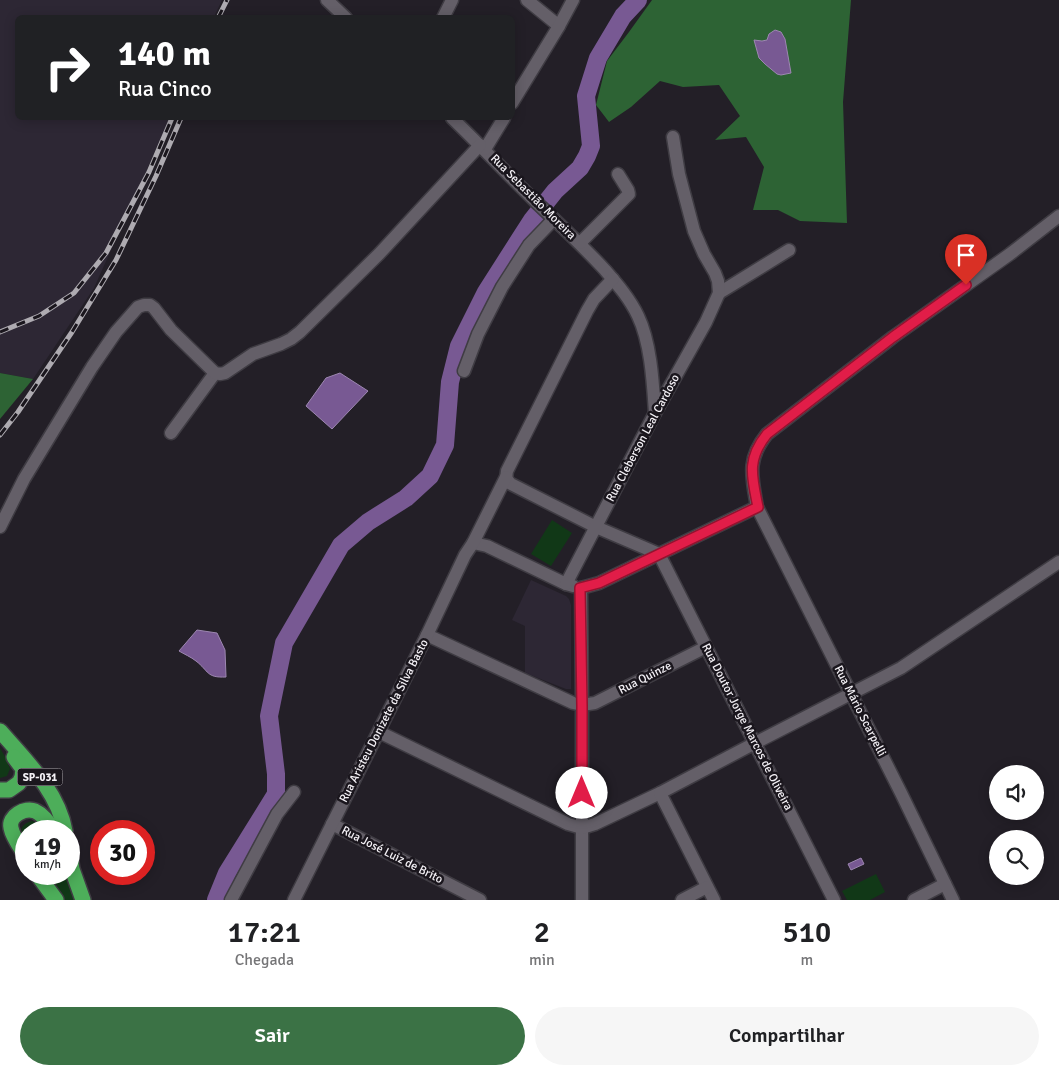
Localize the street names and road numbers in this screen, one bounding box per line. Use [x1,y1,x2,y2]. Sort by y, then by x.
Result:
street label: Rua Sebastião Moreira [487,151,579,243]
street label: Rua Cleberson Leal Cardoso [603,372,683,504]
street label: Rua Aristeu Donizete da Silva Basto [336,637,432,805]
street label: Rua Doutor Jorge Marcos de Oliveira [698,641,796,813]
street label: Rua Quinze [616,658,674,698]
street label: Rua Mário Scarpelli [831,663,889,759]
road number: SP-031 [18,769,62,786]
street label: Rua José Luiz de Brito [339,823,445,887]

